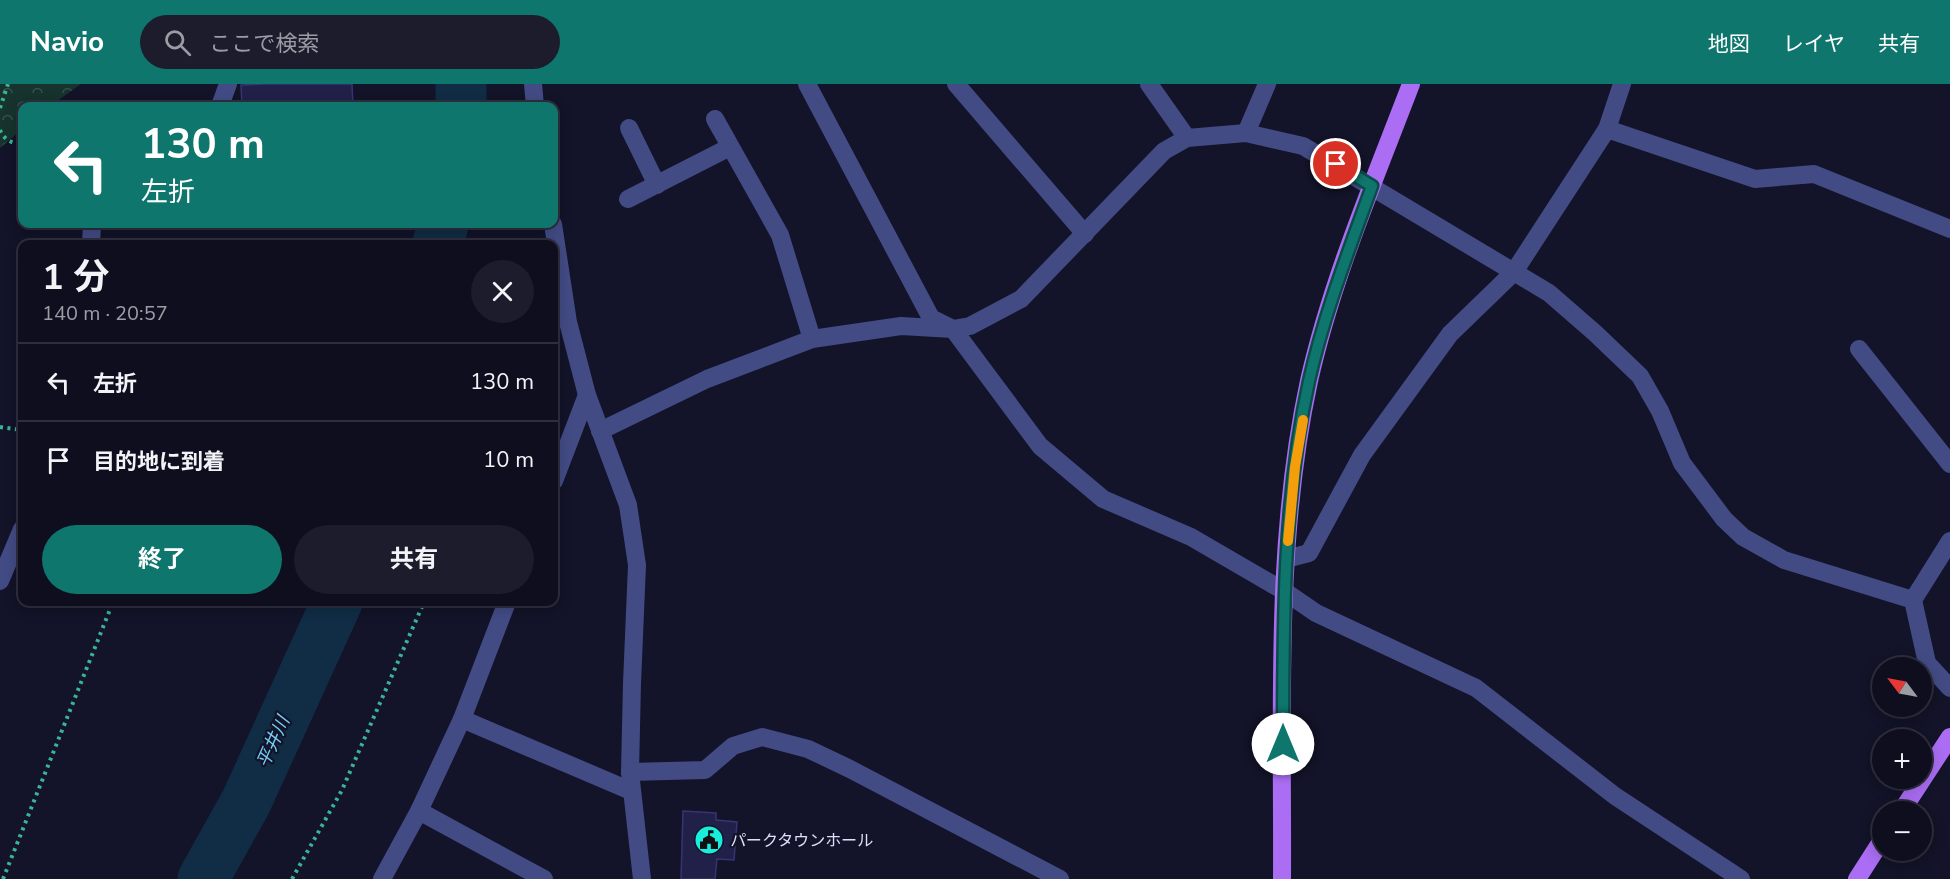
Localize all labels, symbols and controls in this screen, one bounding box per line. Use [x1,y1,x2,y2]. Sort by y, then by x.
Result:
search box [140,15,560,69]
text: Navio [30,23,104,61]
icon: search [161,26,194,59]
text: ここで検索 [209,29,319,59]
text: 地図 [1708,30,1750,58]
text: レイヤ [1783,30,1845,58]
text: 共有 [1878,30,1920,58]
text: 130 m [141,116,265,173]
icon: left [42,126,120,204]
pin [1310,138,1361,189]
icon: arrive [1319,147,1352,180]
text: 左折 [141,174,195,211]
text: 1 分 [42,253,109,302]
button: close [471,260,534,323]
text: 140 m · 20:57 [42,300,168,327]
icon: left [42,366,75,399]
text: 130 m [470,367,534,397]
text: 左折 [93,369,137,399]
icon: arrive [42,444,75,477]
text: 10 m [483,445,534,475]
text: 目的地に到着 [93,447,225,477]
button: 終了 [42,525,282,594]
button: 共有 [294,525,534,594]
north arrow [1872,657,1932,717]
map controls [1872,657,1932,861]
water label: 平井川 [251,711,296,772]
position arrow [1251,712,1315,776]
button: + [1872,729,1932,789]
button: − [1872,801,1932,861]
public building icon: パークタウンホール [693,824,725,856]
place label: パークタウンホール [730,830,873,852]

